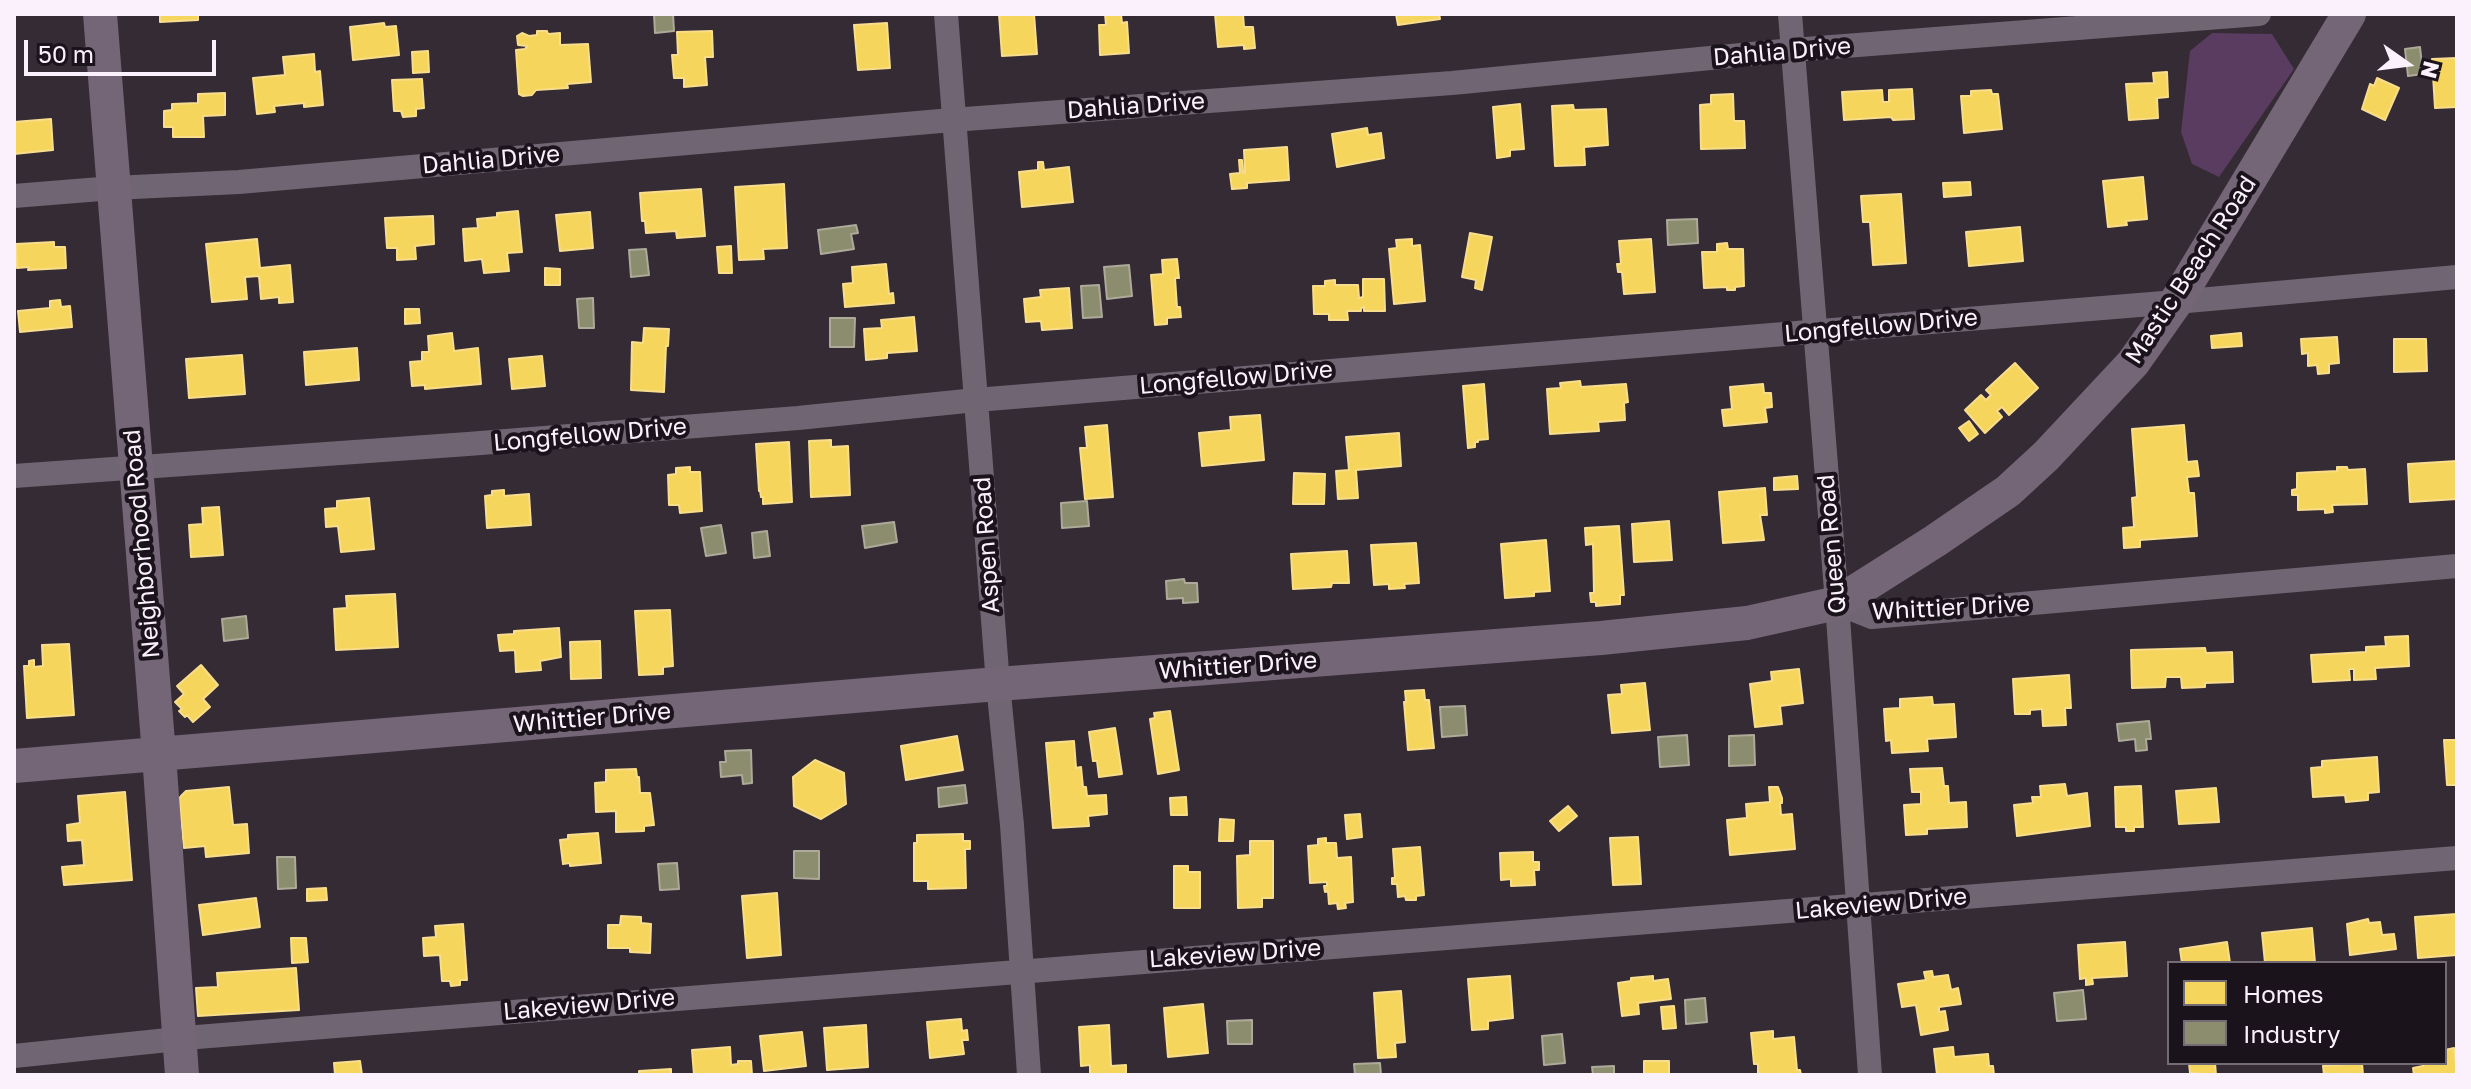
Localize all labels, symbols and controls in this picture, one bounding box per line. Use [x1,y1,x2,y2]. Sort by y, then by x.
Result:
scale bar [28,24,220,74]
north arrow [2367,24,2447,104]
street label: Dahlia Drive [1712,32,1852,72]
text: 50 m [38,39,94,68]
text: N [2416,59,2446,81]
street label: Dahlia Drive [1066,87,1206,125]
street label: Dahlia Drive [421,140,561,180]
street label: Mastic Beach Road [2119,171,2263,369]
street label: Longfellow Drive [1783,303,1979,349]
street label: Longfellow Drive [1138,355,1334,401]
street label: Longfellow Drive [492,412,688,458]
street label: Neighborhood Road [118,428,166,660]
street label: Queen Road [1812,473,1852,615]
street label: Aspen Road [968,476,1006,614]
street label: Whittier Drive [1871,589,2031,627]
street label: Whittier Drive [1158,646,1318,686]
street label: Whittier Drive [512,697,672,739]
street label: Lakeview Drive [1794,882,1968,926]
street label: Lakeview Drive [1148,934,1322,974]
legend [2167,961,2447,1065]
text: Homes [2243,979,2324,1008]
street label: Lakeview Drive [502,983,676,1027]
text: Industry [2243,1019,2340,1048]

